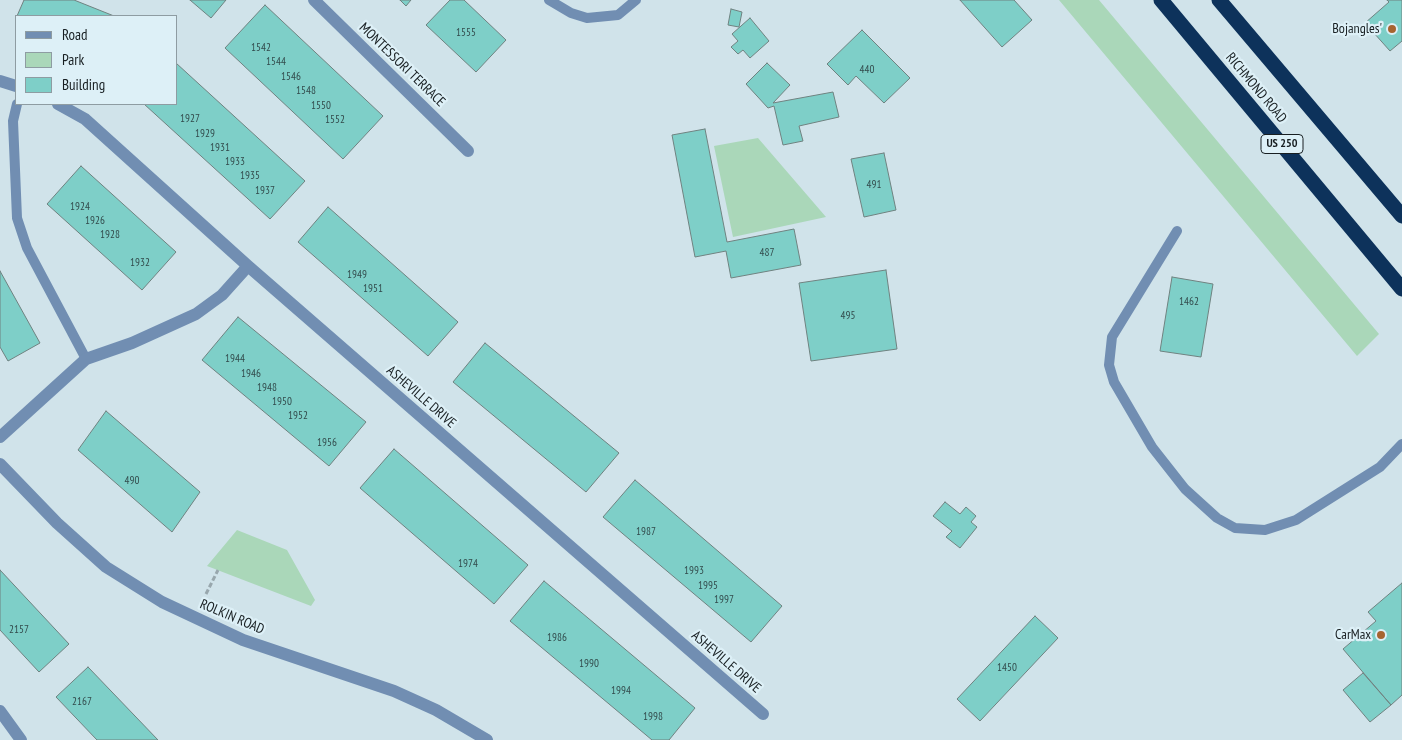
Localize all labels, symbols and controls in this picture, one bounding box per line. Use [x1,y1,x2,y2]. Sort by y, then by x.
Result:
legend [15,15,178,105]
street label: MONTESSORI TERRACE [355,20,449,110]
place label: Bojangles' [1332,21,1382,37]
marker: Bojangles' [1386,23,1398,35]
text: Road [62,25,88,44]
house number: 1555 [456,26,476,40]
house number: 1542 [251,41,271,55]
text: Park [62,50,84,69]
street label: RICHMOND ROAD [1222,50,1290,126]
house number: 1544 [266,55,286,69]
house number: 440 [860,63,874,77]
house number: 1546 [281,70,301,84]
text: Building [62,75,105,94]
house number: 1548 [296,84,316,98]
house number: 1550 [311,99,331,113]
house number: 1927 [180,112,200,126]
house number: 1552 [325,113,345,127]
house number: 1929 [195,127,215,141]
road number: US 250 [1261,134,1303,154]
house number: 1931 [210,141,230,155]
house number: 1933 [225,155,245,169]
house number: 1935 [240,169,260,183]
house number: 491 [867,178,881,192]
house number: 1937 [255,184,275,198]
house number: 1924 [70,200,90,214]
house number: 1926 [85,214,105,228]
house number: 1928 [100,228,120,242]
house number: 487 [760,246,774,260]
house number: 1932 [130,256,150,270]
house number: 1949 [347,268,367,282]
house number: 1951 [363,282,383,296]
house number: 1462 [1179,295,1199,309]
house number: 495 [841,309,855,323]
house number: 1944 [225,352,245,366]
street label: ASHEVILLE DRIVE [383,362,459,432]
house number: 1946 [241,367,261,381]
house number: 1948 [257,381,277,395]
house number: 1950 [272,395,292,409]
house number: 1952 [288,409,308,423]
house number: 1956 [317,436,337,450]
house number: 490 [125,474,139,488]
house number: 1987 [636,525,656,539]
house number: 1974 [458,557,478,571]
house number: 1993 [684,564,704,578]
house number: 1995 [698,579,718,593]
house number: 1997 [714,593,734,607]
street label: ROLKIN ROAD [197,596,267,638]
house number: 2157 [9,623,29,637]
street label: ASHEVILLE DRIVE [688,627,764,697]
place label: CarMax [1335,627,1371,643]
marker: CarMax [1375,629,1387,641]
house number: 1986 [547,631,567,645]
house number: 1990 [579,657,599,671]
house number: 1450 [997,661,1017,675]
house number: 1994 [611,684,631,698]
house number: 2167 [72,695,92,709]
house number: 1998 [643,710,663,724]

